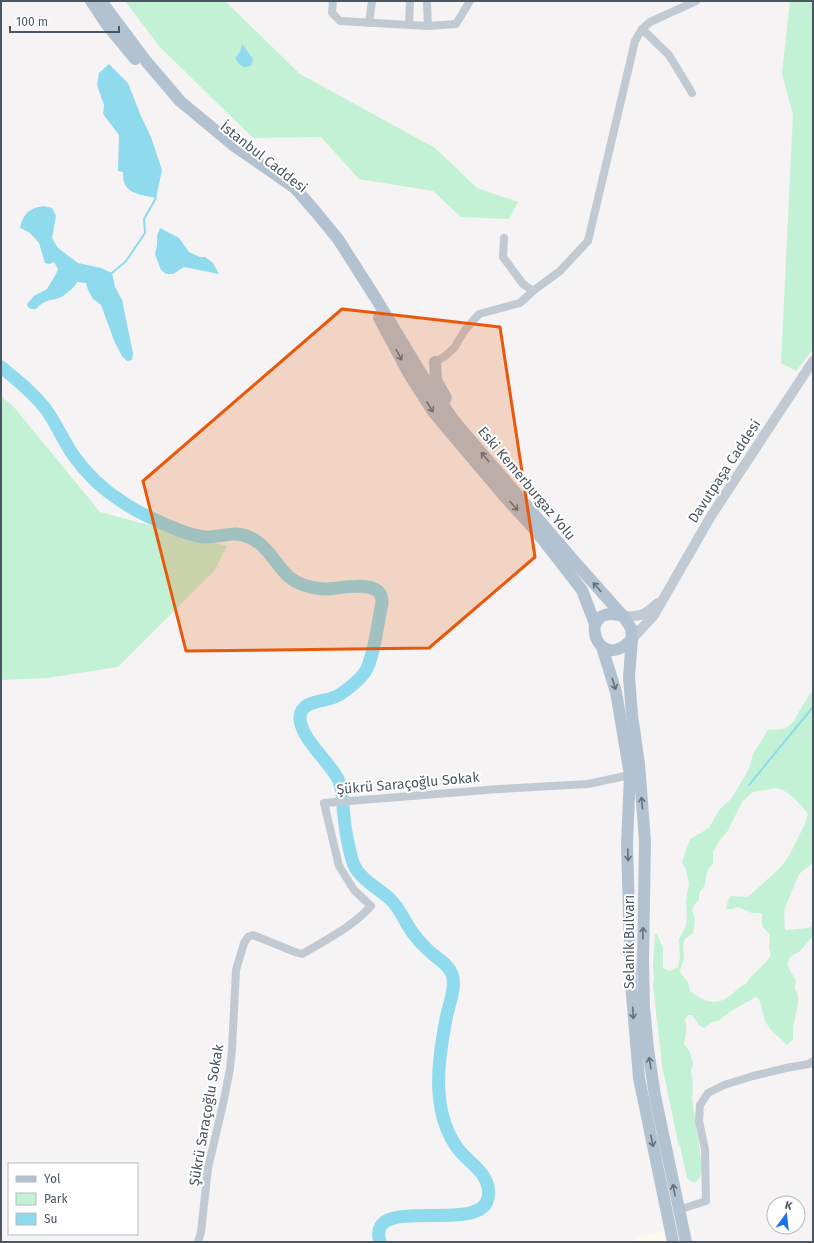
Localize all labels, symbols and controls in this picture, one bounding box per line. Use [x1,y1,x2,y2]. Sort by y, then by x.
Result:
scale bar [10,8,119,34]
text: 100 m [16,15,48,29]
street label: İstanbul Caddesi [217,117,311,197]
one-way arrow [396,349,404,361]
one-way arrow [426,401,434,412]
street label: Davutpaşa Caddesi [685,416,764,526]
street label: Eski Kemerburgaz Yolu [474,423,579,544]
one-way arrow [481,452,490,462]
one-way arrow [509,501,518,512]
one-way arrow [593,582,602,593]
one-way arrow [611,677,618,690]
street label: Şükrü Saraçoğlu Sokak [336,769,481,798]
one-way arrow [638,797,646,810]
one-way arrow [624,848,631,861]
street label: Selanik Bulvarı [621,895,638,989]
one-way arrow [639,927,647,940]
one-way arrow [630,1006,637,1019]
street label: Şükrü Saraçoğlu Sokak [186,1042,227,1187]
one-way arrow [646,1056,654,1069]
one-way arrow [649,1134,657,1147]
legend [8,1163,138,1235]
text: Yol [44,1172,61,1186]
one-way arrow [670,1184,678,1197]
text: Park [44,1192,68,1206]
north arrow [766,1195,806,1235]
text: K [783,1199,795,1213]
text: Su [44,1212,58,1226]

